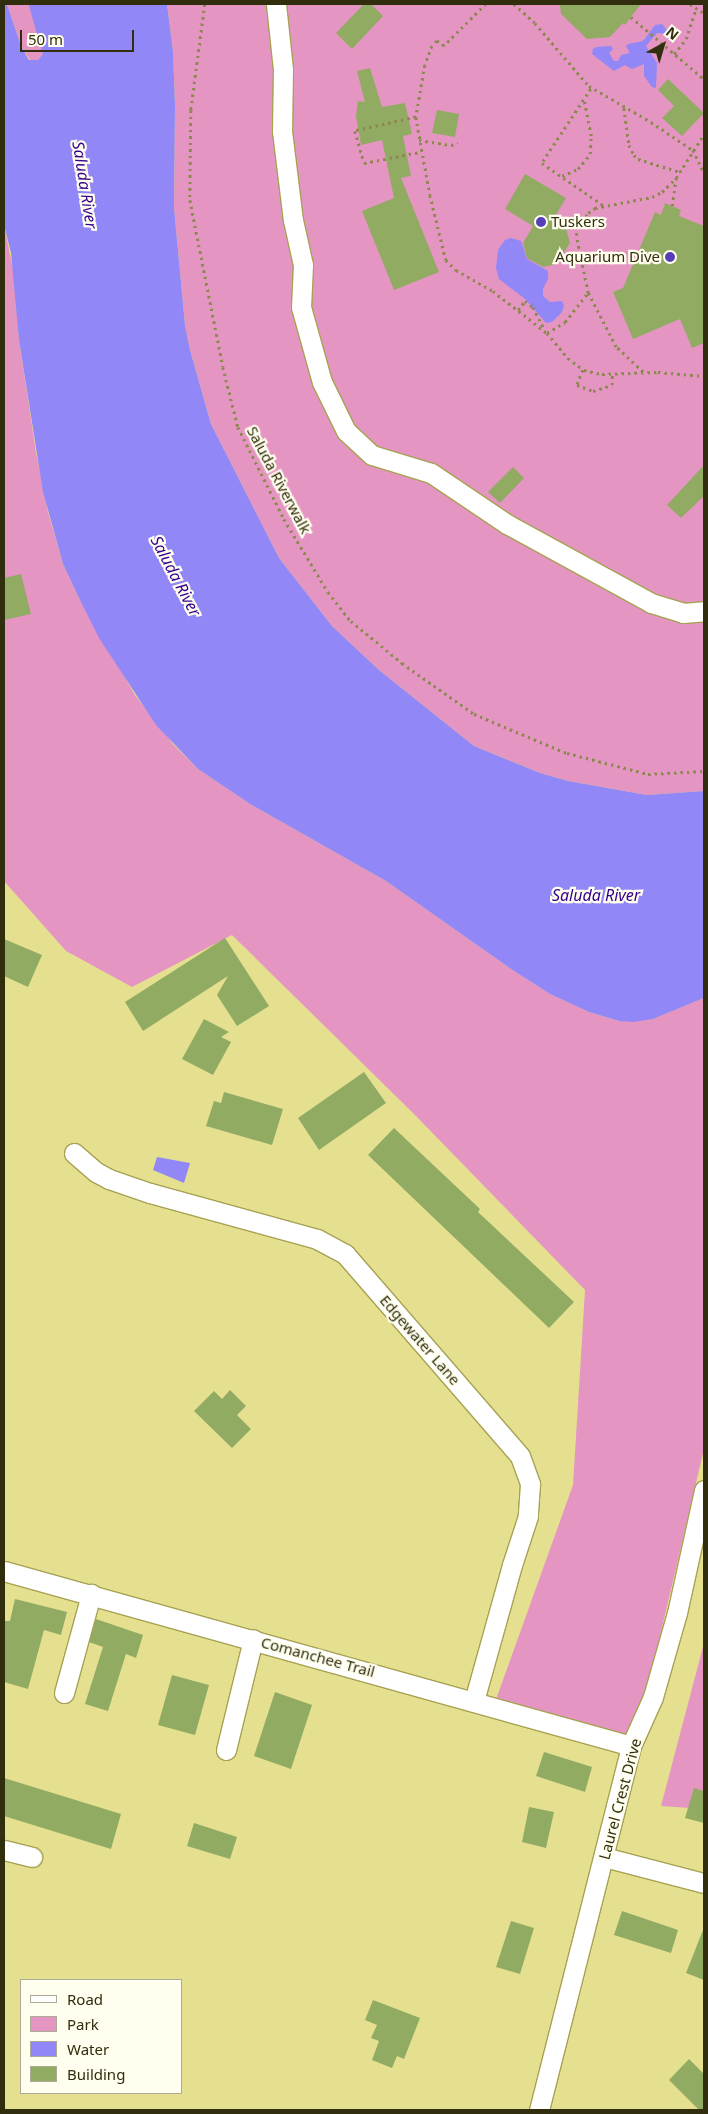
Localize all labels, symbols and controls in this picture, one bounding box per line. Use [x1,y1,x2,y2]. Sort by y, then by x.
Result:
scale bar [22,20,136,52]
north arrow [638,20,688,70]
text: N [662,22,683,44]
text: 50 m [28,29,63,49]
water label: Saluda River [69,140,101,230]
place label: Tuskers [551,213,605,231]
marker: Tuskers [535,216,547,228]
place label: Aquarium Dive [555,248,660,266]
marker: Aquarium Dive [664,251,676,263]
street label: Saluda Riverwalk [243,423,315,537]
water label: Saluda River [147,533,205,619]
water label: Saluda River [552,885,640,905]
street label: Edgewater Lane [376,1291,464,1389]
street label: Comanchee Trail [259,1633,377,1681]
street label: Laurel Crest Drive [595,1736,645,1862]
legend [20,1979,182,2094]
text: Road [67,1989,103,2009]
text: Park [67,2014,99,2034]
text: Water [67,2039,109,2059]
text: Building [67,2064,125,2084]

